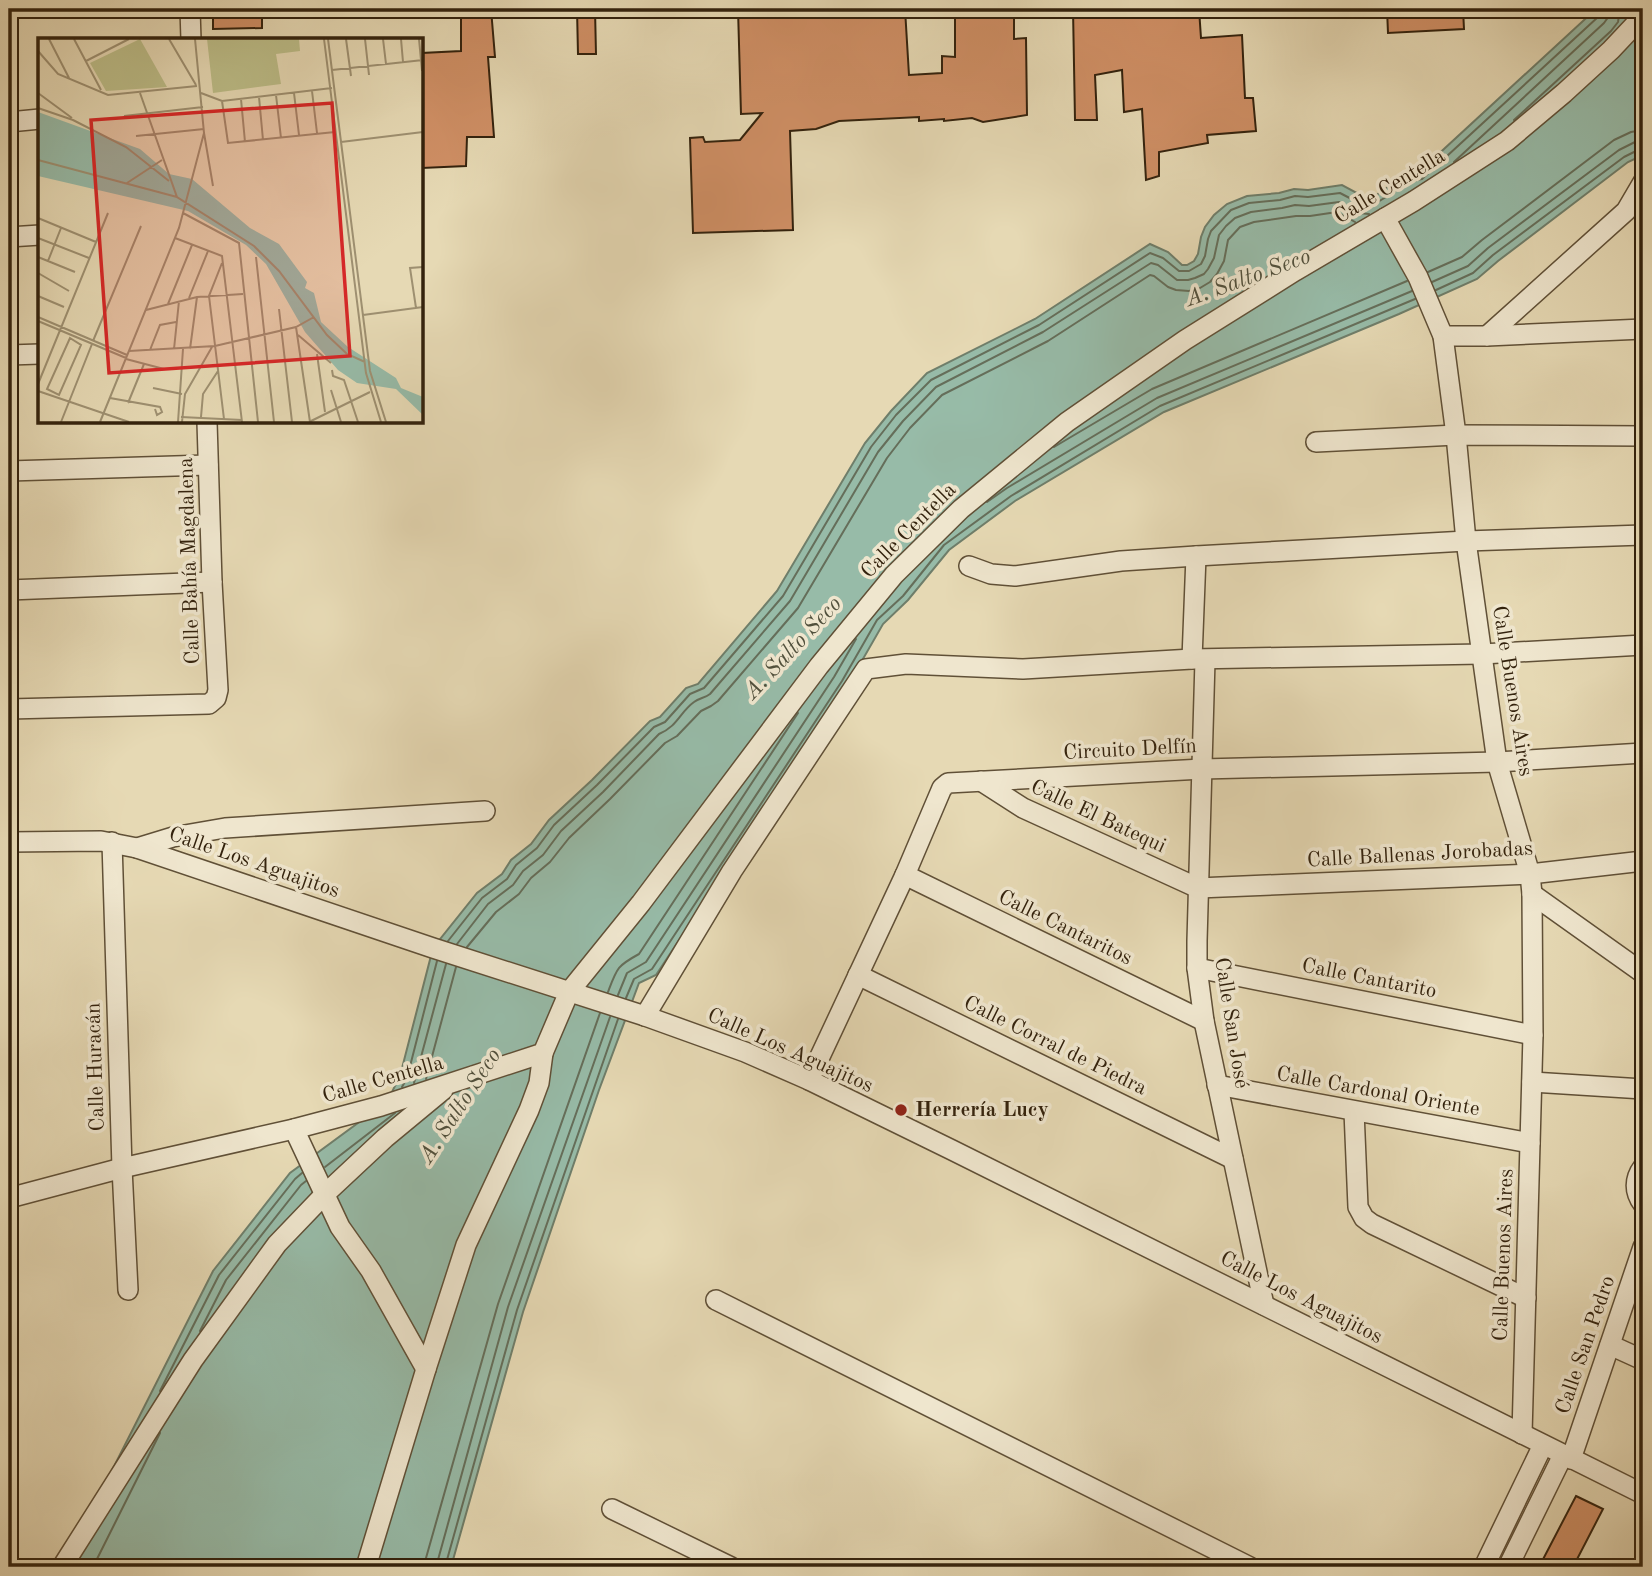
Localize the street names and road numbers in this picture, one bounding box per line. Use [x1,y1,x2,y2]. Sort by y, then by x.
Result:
street label: Calle Centella [1331,146,1449,228]
street label: Calle Bahía Magdalena [176,457,204,665]
street label: Calle Centella [857,479,961,583]
street label: Calle Buenos Aires [1488,604,1536,778]
street label: Circuito Delfín [1063,736,1197,764]
street label: Calle El Batequi [1027,776,1169,858]
street label: Calle Los Aguajitos [166,824,342,902]
street label: Calle Ballenas Jorobadas [1306,839,1534,871]
street label: Calle Cantaritos [995,887,1135,969]
street label: Calle San José [1210,956,1252,1090]
street label: Calle Cantarito [1300,956,1438,1002]
street label: Calle Corral de Piedra [960,993,1150,1099]
street label: Calle Huracán [83,1002,109,1132]
street label: Calle Los Aguajitos [704,1005,876,1097]
street label: Calle Centella [320,1053,446,1107]
street label: Calle Cardonal Oriente [1275,1064,1481,1120]
street label: Calle Buenos Aires [1490,1168,1518,1342]
street label: Calle Los Aguajitos [1216,1248,1386,1348]
street label: Calle San Pedro [1553,1273,1619,1417]

